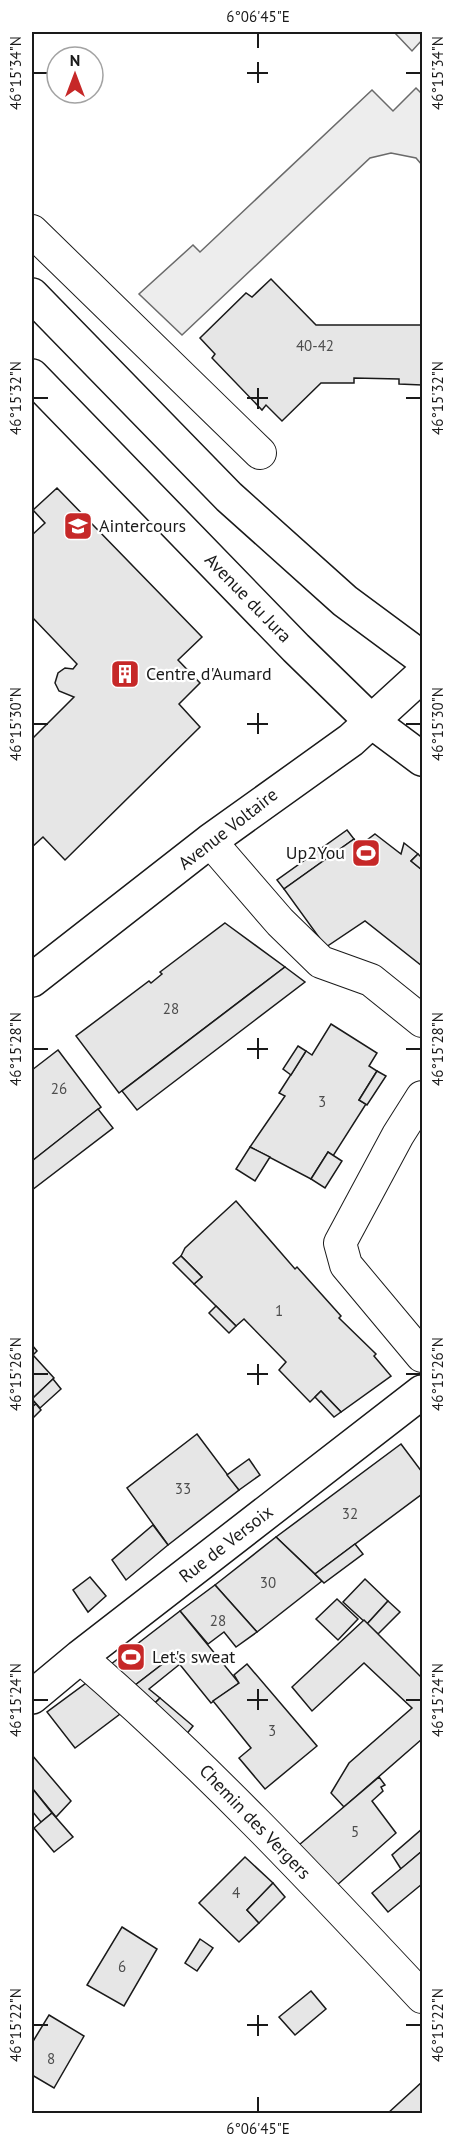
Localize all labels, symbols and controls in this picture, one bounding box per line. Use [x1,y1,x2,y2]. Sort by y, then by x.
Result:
text: 6°06'45"E [226,7,290,26]
text: 46°15'34"N [6,36,25,110]
text: 46°15'34"N [428,36,447,110]
north arrow [45,45,105,105]
text: N [70,50,80,70]
house number: 40-42 [296,336,334,355]
text: 46°15'32"N [6,361,25,435]
text: 46°15'32"N [428,361,447,435]
school or university icon: Aintercours [62,510,94,542]
place label: Aintercours [99,514,186,537]
street label: Avenue du Jura [200,548,297,647]
building icon: Centre d'Aumard [109,658,141,690]
place label: Centre d'Aumard [146,662,272,685]
text: 46°15'30"N [6,687,25,761]
text: 46°15'30"N [428,687,447,761]
street label: Avenue Voltaire [173,783,282,875]
sports icon: Up2You [350,837,382,869]
place label: Up2You [286,841,345,864]
house number: 28 [163,999,179,1018]
text: 46°15'28"N [6,1012,25,1086]
text: 46°15'28"N [428,1012,447,1086]
house number: 26 [51,1079,67,1098]
house number: 3 [318,1092,326,1111]
house number: 1 [275,1301,283,1320]
text: 46°15'26"N [6,1337,25,1411]
text: 46°15'26"N [428,1337,447,1411]
house number: 33 [175,1479,191,1498]
street label: Rue de Versoix [174,1500,277,1587]
house number: 32 [342,1504,358,1523]
house number: 30 [260,1573,276,1592]
house number: 28 [210,1611,226,1630]
sports icon: Let's sweat [115,1641,147,1673]
place label: Let's sweat [152,1645,235,1668]
text: 46°15'24"N [6,1663,25,1737]
text: 46°15'24"N [428,1663,447,1737]
house number: 3 [268,1721,276,1740]
street label: Chemin des Vergers [195,1759,316,1884]
house number: 5 [351,1822,359,1841]
house number: 4 [232,1883,240,1902]
house number: 6 [118,1957,126,1976]
text: 46°15'22"N [6,1988,25,2062]
text: 46°15'22"N [428,1988,447,2062]
house number: 8 [47,2049,55,2068]
text: 6°06'45"E [226,2119,290,2138]

